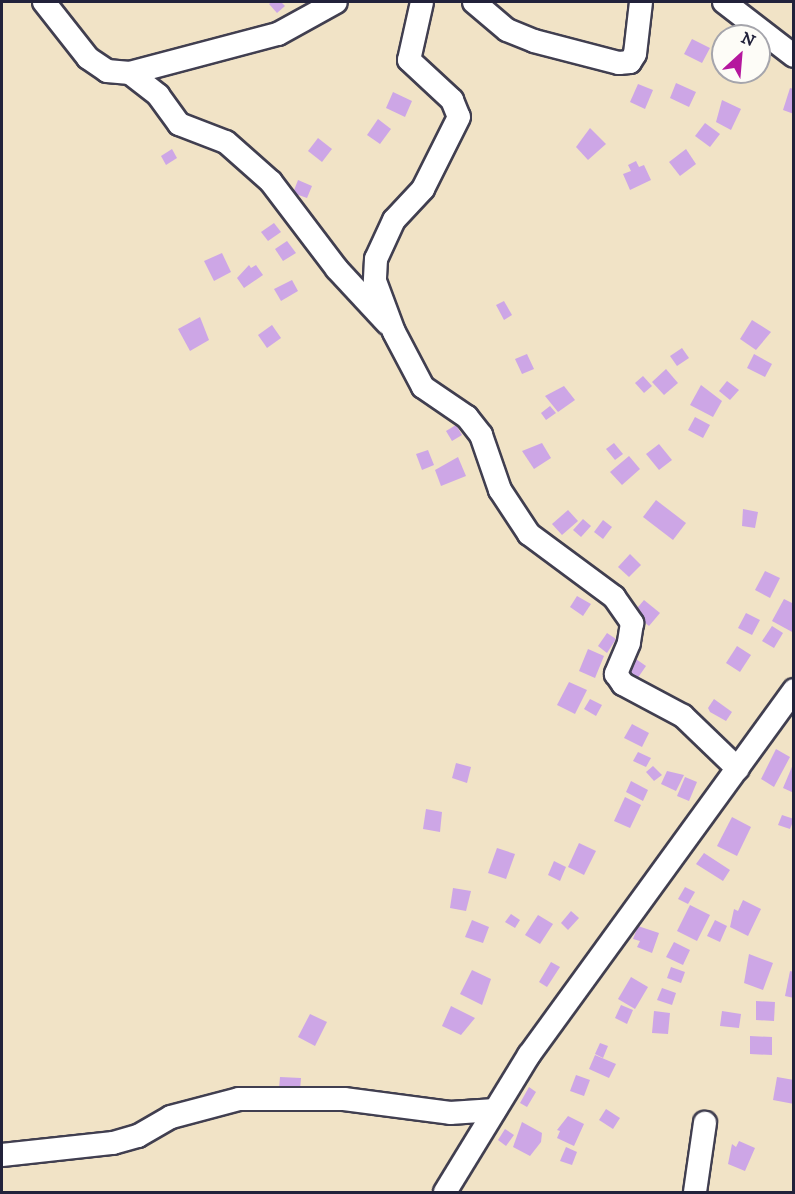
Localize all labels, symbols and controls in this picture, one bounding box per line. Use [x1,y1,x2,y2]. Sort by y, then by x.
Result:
north arrow [711,24,771,84]
text: N [738,28,758,51]

